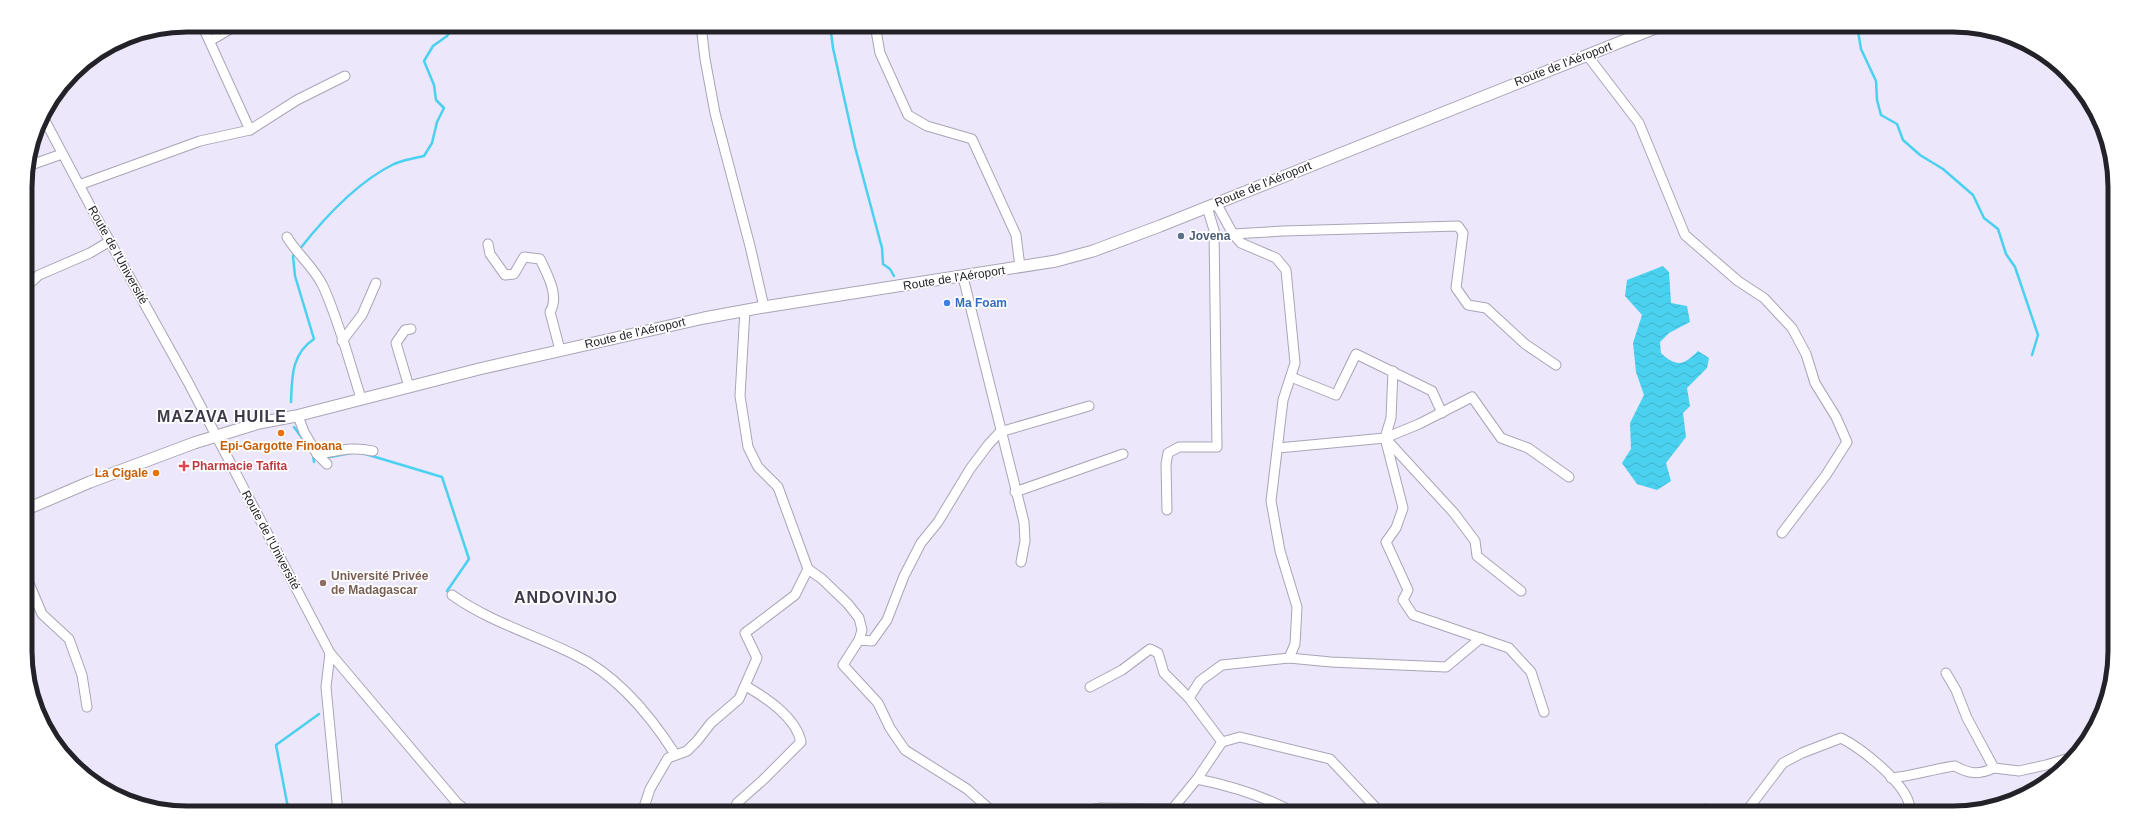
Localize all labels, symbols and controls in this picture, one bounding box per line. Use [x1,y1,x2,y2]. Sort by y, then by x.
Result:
street label: Route de l'Aéroport [1512,39,1614,89]
street label: Route de l'Aéroport [1213,158,1314,210]
street label: Route de l'Université [85,203,151,307]
place label: Jovena [1189,229,1231,243]
marker: Jovena [1176,231,1186,241]
street label: Route de l'Aéroport [902,263,1007,293]
place label: Ma Foam [955,296,1007,310]
marker: Ma Foam [942,298,952,308]
street label: Route de l'Aéroport [583,314,687,351]
district label: MAZAVA HUILE [157,408,287,425]
marker: Epi-Gargotte Finoana [276,428,286,438]
place label: Epi-Gargotte Finoana [220,439,342,453]
place label: Pharmacie Tafita [192,459,287,473]
marker: Pharmacie Tafita [179,461,189,471]
place label: La Cigale [95,466,148,480]
marker: La Cigale [151,468,161,478]
street label: Route de l'Université [239,488,303,592]
place label: Université Privée de Madagascar [331,569,429,597]
marker: Université Privée de Madagascar [318,578,328,588]
district label: ANDOVINJO [514,589,618,606]

